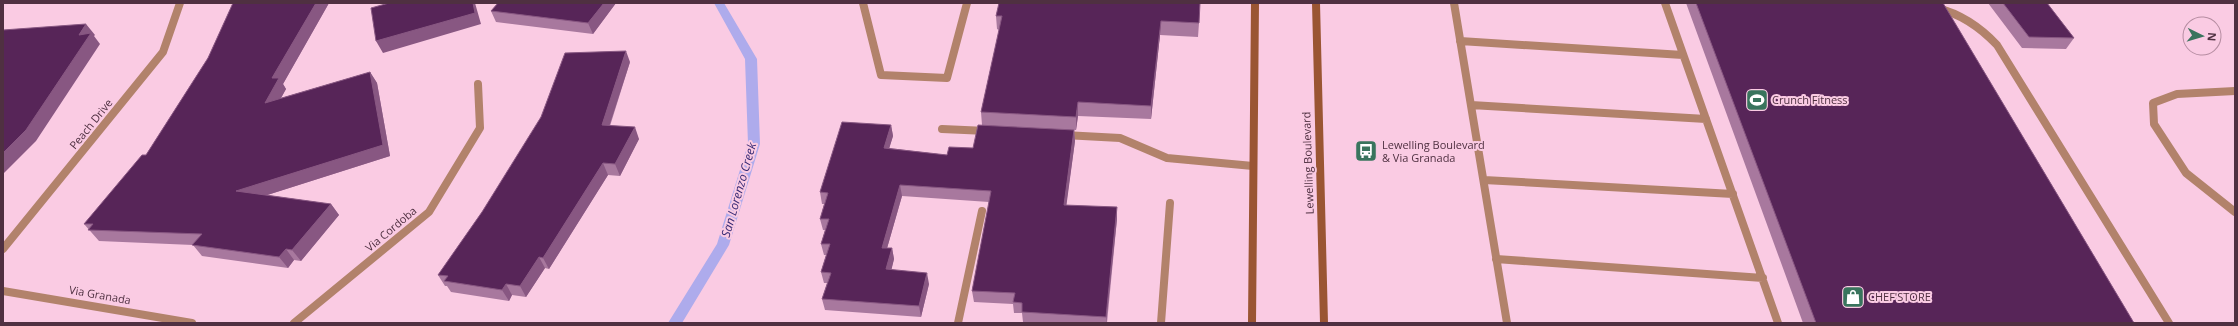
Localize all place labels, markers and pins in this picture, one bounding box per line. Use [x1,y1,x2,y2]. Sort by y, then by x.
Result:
sports icon: Crunch Fitness [1744,87,1770,113]
place label: Crunch Fitness [1772,92,1848,107]
place label: Lewelling Boulevard & Via Granada [1382,137,1485,165]
bus stop icon: Lewelling Boulevard & Via Granada [1353,138,1379,164]
shop icon: CHEF'STORE [1840,284,1866,310]
place label: CHEF'STORE [1868,289,1931,304]

